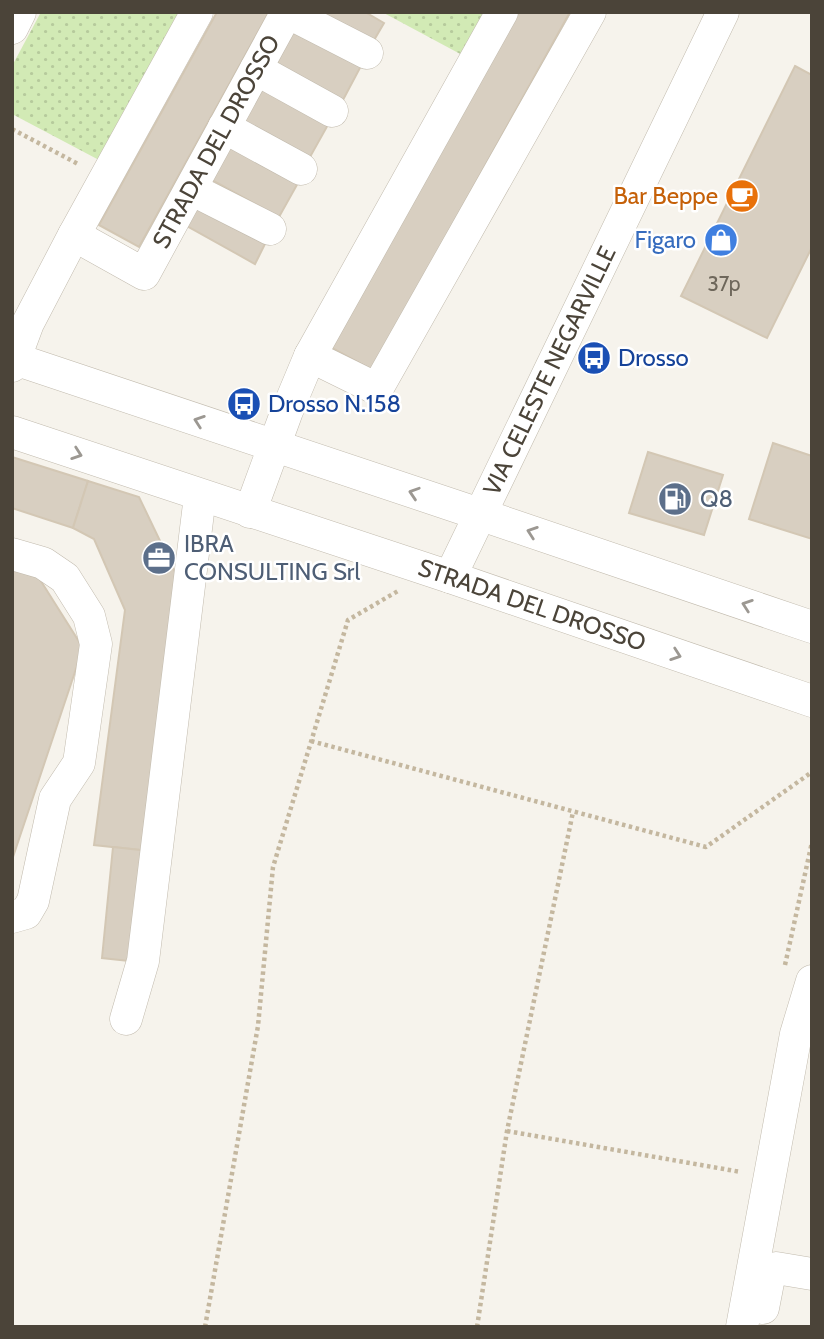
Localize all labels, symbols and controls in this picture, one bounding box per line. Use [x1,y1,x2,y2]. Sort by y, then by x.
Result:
street label: STRADA DEL DROSSO [146,30,286,253]
cafe icon: Bar Beppe [723,177,761,215]
place label: Bar Beppe [614,181,718,210]
shop icon: Figaro [702,221,740,259]
place label: Figaro [635,225,696,254]
street label: VIA CELESTE NEGARVILLE [477,241,622,500]
house number: 37p [707,271,741,296]
bus stop icon: Drosso [575,339,613,377]
place label: Drosso [618,343,689,372]
bus stop icon: Drosso N.158 [225,385,263,423]
place label: Drosso N.158 [268,389,401,418]
one-way arrow [193,415,205,429]
one-way arrow [70,446,83,460]
fuel station icon: Q8 [656,480,694,518]
place label: Q8 [700,484,733,513]
one-way arrow [409,486,421,501]
one-way arrow [526,526,538,540]
place label: IBRA CONSULTING Srl [184,529,360,586]
office icon: IBRA CONSULTING Srl [140,539,178,577]
street label: STRADA DEL DROSSO [415,552,650,657]
one-way arrow [742,599,754,613]
one-way arrow [670,647,682,661]

